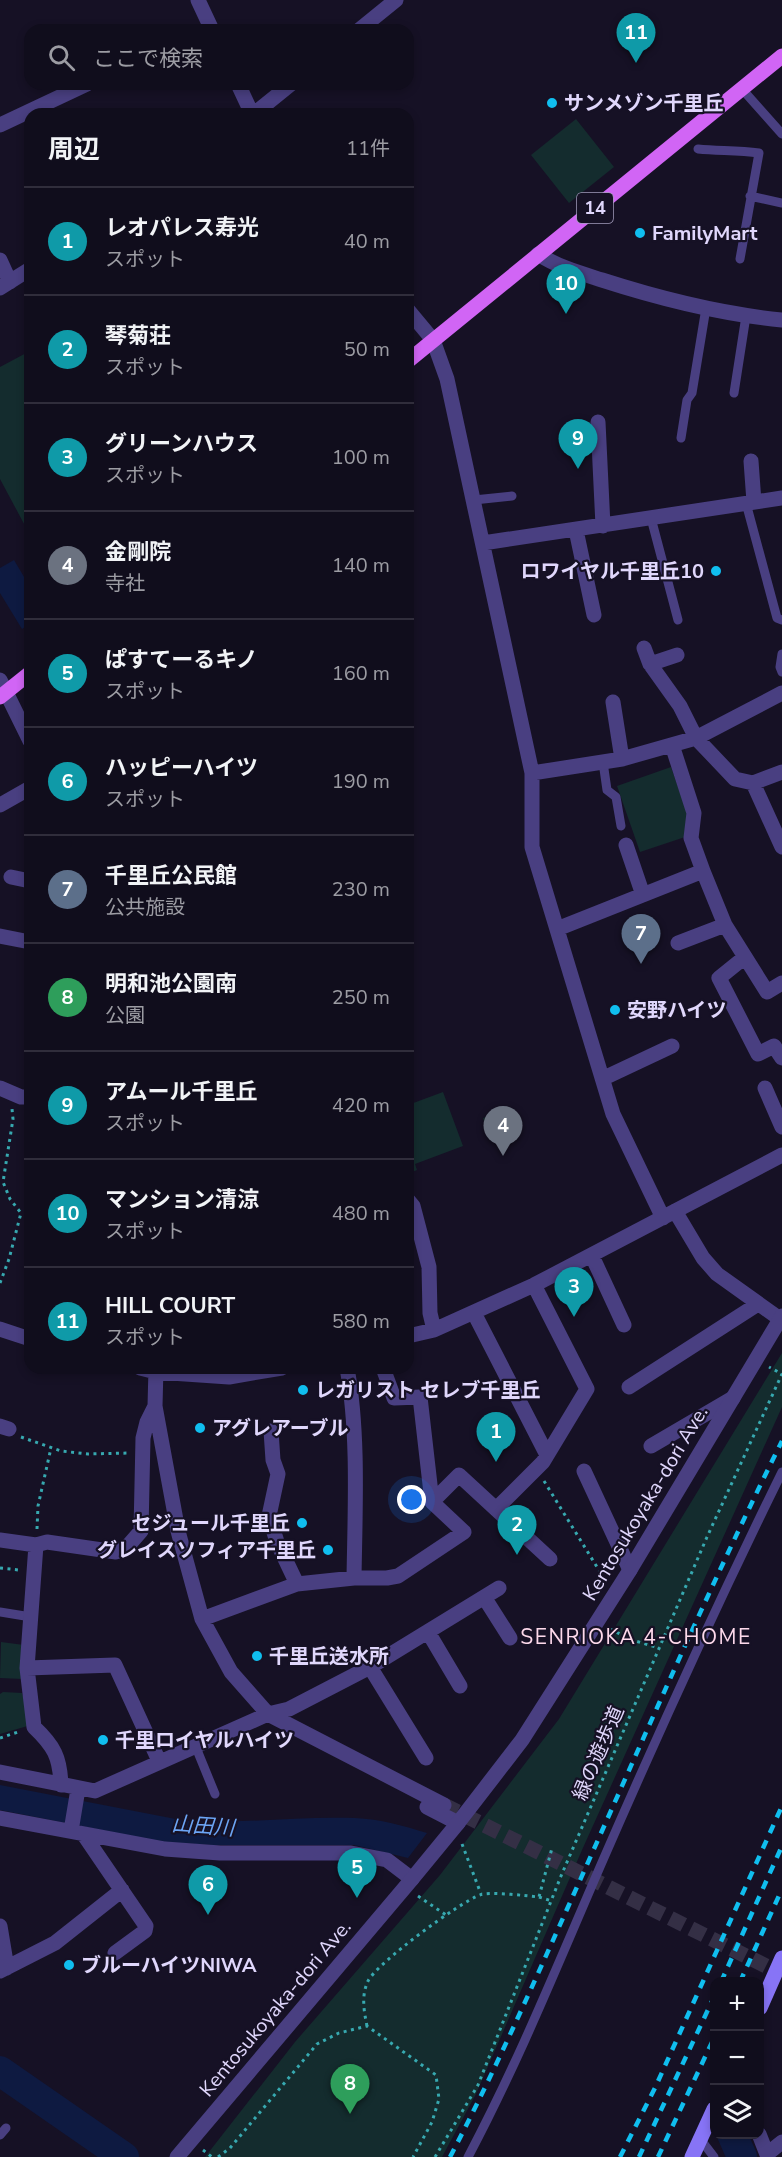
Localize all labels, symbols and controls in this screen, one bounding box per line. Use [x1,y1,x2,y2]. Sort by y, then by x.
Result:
pin: 11 [616,14,656,63]
search box [24,24,414,90]
icon: search [45,41,78,74]
text: ここで検索 [93,44,203,74]
place label: サンメゾン千里丘 [564,90,723,117]
marker: サンメゾン千里丘 [545,96,559,110]
text: 周辺 [48,132,100,167]
text: 11件 [346,135,390,162]
road number: 14 [577,193,613,223]
text: レオパレス寿光 [105,213,259,243]
place label: FamilyMart [652,220,758,247]
marker: FamilyMart [633,226,647,240]
text: 1 [62,228,74,255]
text: 40 m [344,228,390,255]
text: スポット [105,246,185,273]
pin: 10 [546,264,586,314]
text: 琴菊荘 [105,321,171,351]
text: 2 [62,336,74,363]
text: 50 m [344,336,390,363]
text: スポット [105,354,185,381]
pin: 9 [558,420,598,469]
text: グリーンハウス [105,429,258,459]
text: 3 [62,444,74,471]
text: 100 m [332,444,390,471]
text: スポット [105,462,185,489]
text: 金剛院 [105,537,171,567]
text: 4 [62,552,74,579]
text: 140 m [332,552,390,579]
place label: ロワイヤル千里丘10 [521,558,704,585]
marker: ロワイヤル千里丘10 [709,564,723,578]
text: 寺社 [105,570,145,597]
text: ぱすてーるキノ [105,645,258,675]
text: 5 [62,660,74,687]
text: 160 m [332,660,390,687]
text: スポット [105,678,185,705]
text: ハッピーハイツ [105,753,258,783]
text: 6 [62,768,74,795]
text: 190 m [332,768,390,795]
text: スポット [105,786,185,813]
text: 千里丘公民館 [105,861,237,891]
text: 7 [62,876,74,903]
text: 230 m [332,876,390,903]
text: 公共施設 [105,894,185,921]
pin: 7 [622,914,660,964]
text: 明和池公園南 [105,969,237,999]
text: 8 [62,984,74,1011]
text: 250 m [332,984,390,1011]
place label: 安野ハイツ [627,997,727,1024]
text: 公園 [105,1002,145,1029]
marker: 安野ハイツ [608,1003,622,1017]
text: アムール千里丘 [105,1077,257,1107]
text: 9 [62,1092,74,1119]
text: 420 m [332,1092,390,1119]
pin: 4 [484,1106,522,1156]
text: スポット [105,1110,185,1137]
text: マンション清涼 [105,1185,259,1215]
text: 10 [56,1200,80,1227]
text: 480 m [332,1200,390,1227]
text: スポット [105,1218,185,1245]
pin: 3 [554,1268,594,1317]
text: HILL COURT [105,1291,235,1321]
text: 11 [56,1308,80,1335]
text: 580 m [332,1308,390,1335]
text: スポット [105,1324,185,1351]
place label: レガリスト セレブ千里丘 [315,1377,540,1404]
marker: レガリスト セレブ千里丘 [296,1383,310,1397]
street label: Kentosukoyaka-dori Ave. [576,1401,714,1606]
pin: 1 [476,1412,516,1462]
place label: アグレアーブル [212,1415,349,1442]
marker: アグレアーブル [193,1421,207,1435]
your location [397,1485,426,1514]
pin: 2 [498,1506,536,1555]
place label: セジュール千里丘 [131,1510,290,1537]
marker: セジュール千里丘 [295,1516,309,1530]
place label: グレイスソフィア千里丘 [97,1537,316,1564]
marker: グレイスソフィア千里丘 [321,1543,335,1557]
district label: SENRIOKA 4-CHOME [520,1623,752,1651]
place label: 千里丘送水所 [269,1643,389,1670]
marker: 千里丘送水所 [250,1649,264,1663]
street label: 緑の遊歩道 [566,1702,630,1804]
place label: 千里ロイヤルハイツ [115,1727,294,1754]
marker: 千里ロイヤルハイツ [96,1733,110,1747]
water label: 山田川 [171,1810,237,1842]
pin: 5 [338,1848,376,1898]
pin: 6 [188,1866,228,1915]
street label: Kentosukoyaka-dori Ave. [193,1914,357,2102]
place label: ブルーハイツNIWA [81,1952,257,1979]
marker: ブルーハイツNIWA [62,1958,76,1972]
map controls [710,1977,764,2139]
button: + [710,1977,764,2031]
button: − [710,2031,764,2085]
pin: 8 [330,2064,370,2114]
button: layers [710,2085,764,2139]

